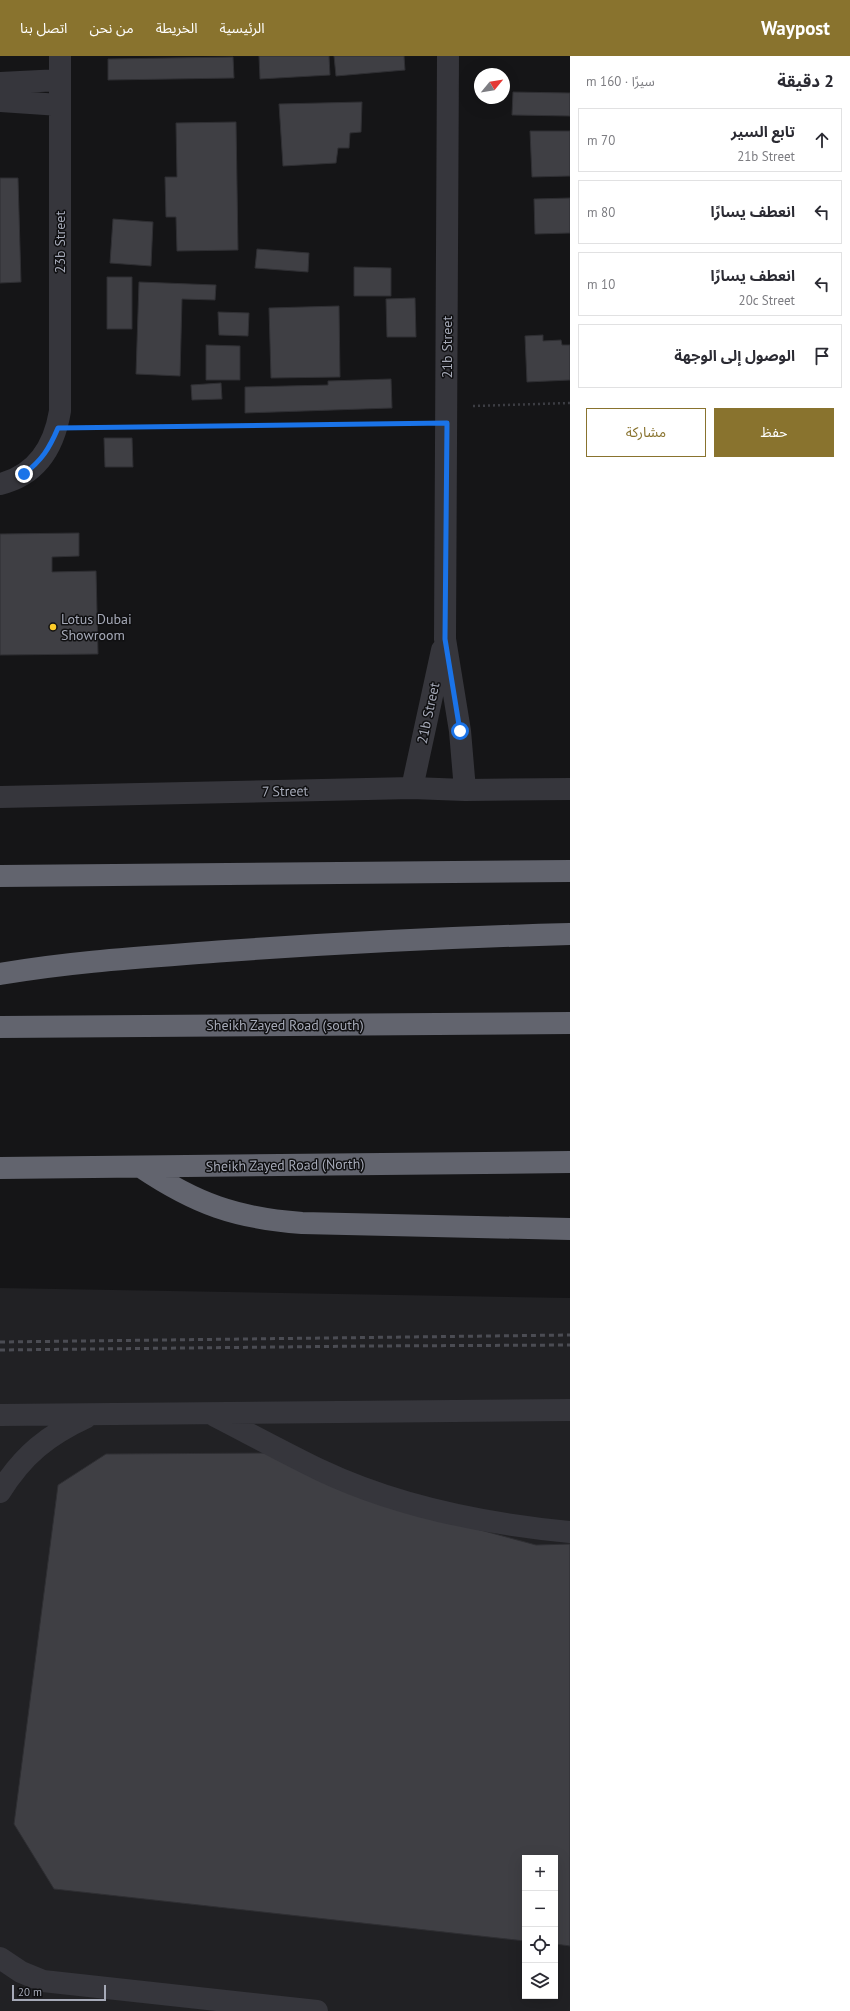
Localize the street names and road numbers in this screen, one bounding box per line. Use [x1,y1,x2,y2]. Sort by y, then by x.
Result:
street label: 23b Street [51,211,69,273]
street label: 21b Street [438,316,456,378]
street label: 21b Street [413,680,443,745]
street label: 7 Street [262,782,309,800]
street label: Sheikh Zayed Road (south) [206,1016,364,1034]
street label: Sheikh Zayed Road (North) [206,1155,364,1175]

